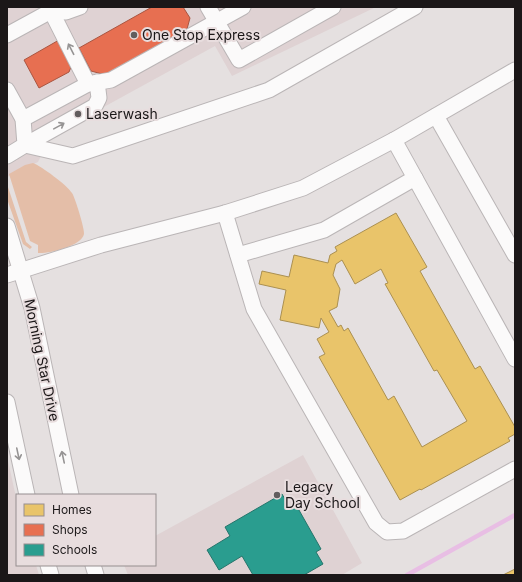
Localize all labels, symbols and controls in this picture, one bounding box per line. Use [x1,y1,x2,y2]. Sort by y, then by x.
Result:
place label: One Stop Express [142,26,260,43]
marker: One Stop Express [129,30,139,40]
one-way arrow [66,43,74,55]
place label: Laserwash [86,105,158,122]
marker: Laserwash [73,109,83,119]
one-way arrow [53,121,65,129]
street label: Morning Star Drive [21,297,64,423]
one-way arrow [14,447,22,460]
one-way arrow [58,451,66,464]
place label: Legacy Day School [285,478,360,511]
marker: Legacy Day School [272,490,282,500]
legend [16,494,156,566]
text: Homes [52,502,92,517]
text: Shops [52,522,88,537]
text: Schools [52,542,97,557]

